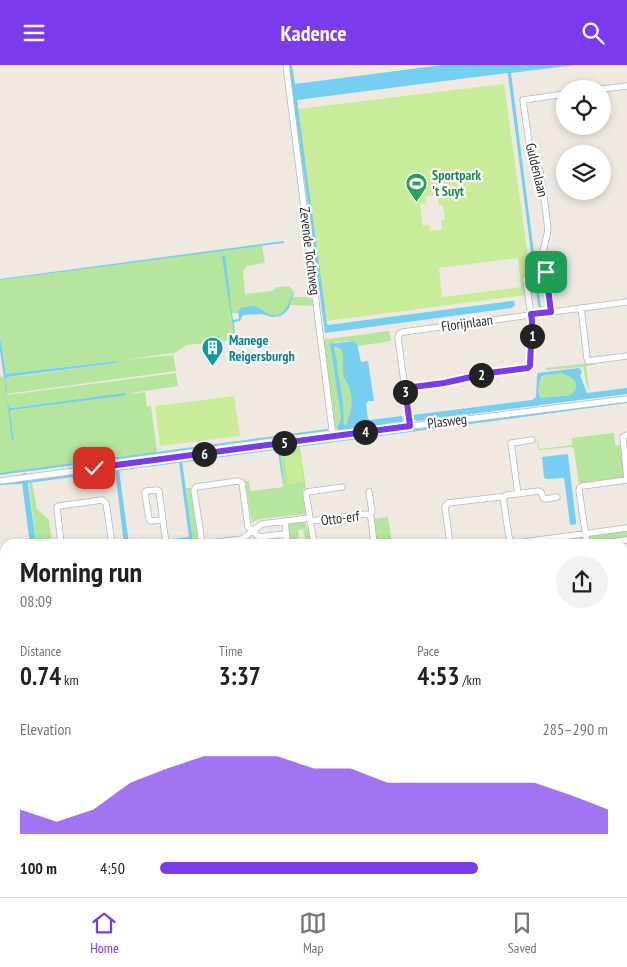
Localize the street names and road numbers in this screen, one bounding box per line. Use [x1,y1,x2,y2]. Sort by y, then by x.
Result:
street label: Guldenlaan [522,141,552,199]
street label: Zevende Tochtweg [296,206,324,296]
street label: Florijnlaan [440,310,494,336]
street label: Plasweg [426,410,468,432]
street label: Otto-erf [320,507,361,529]

